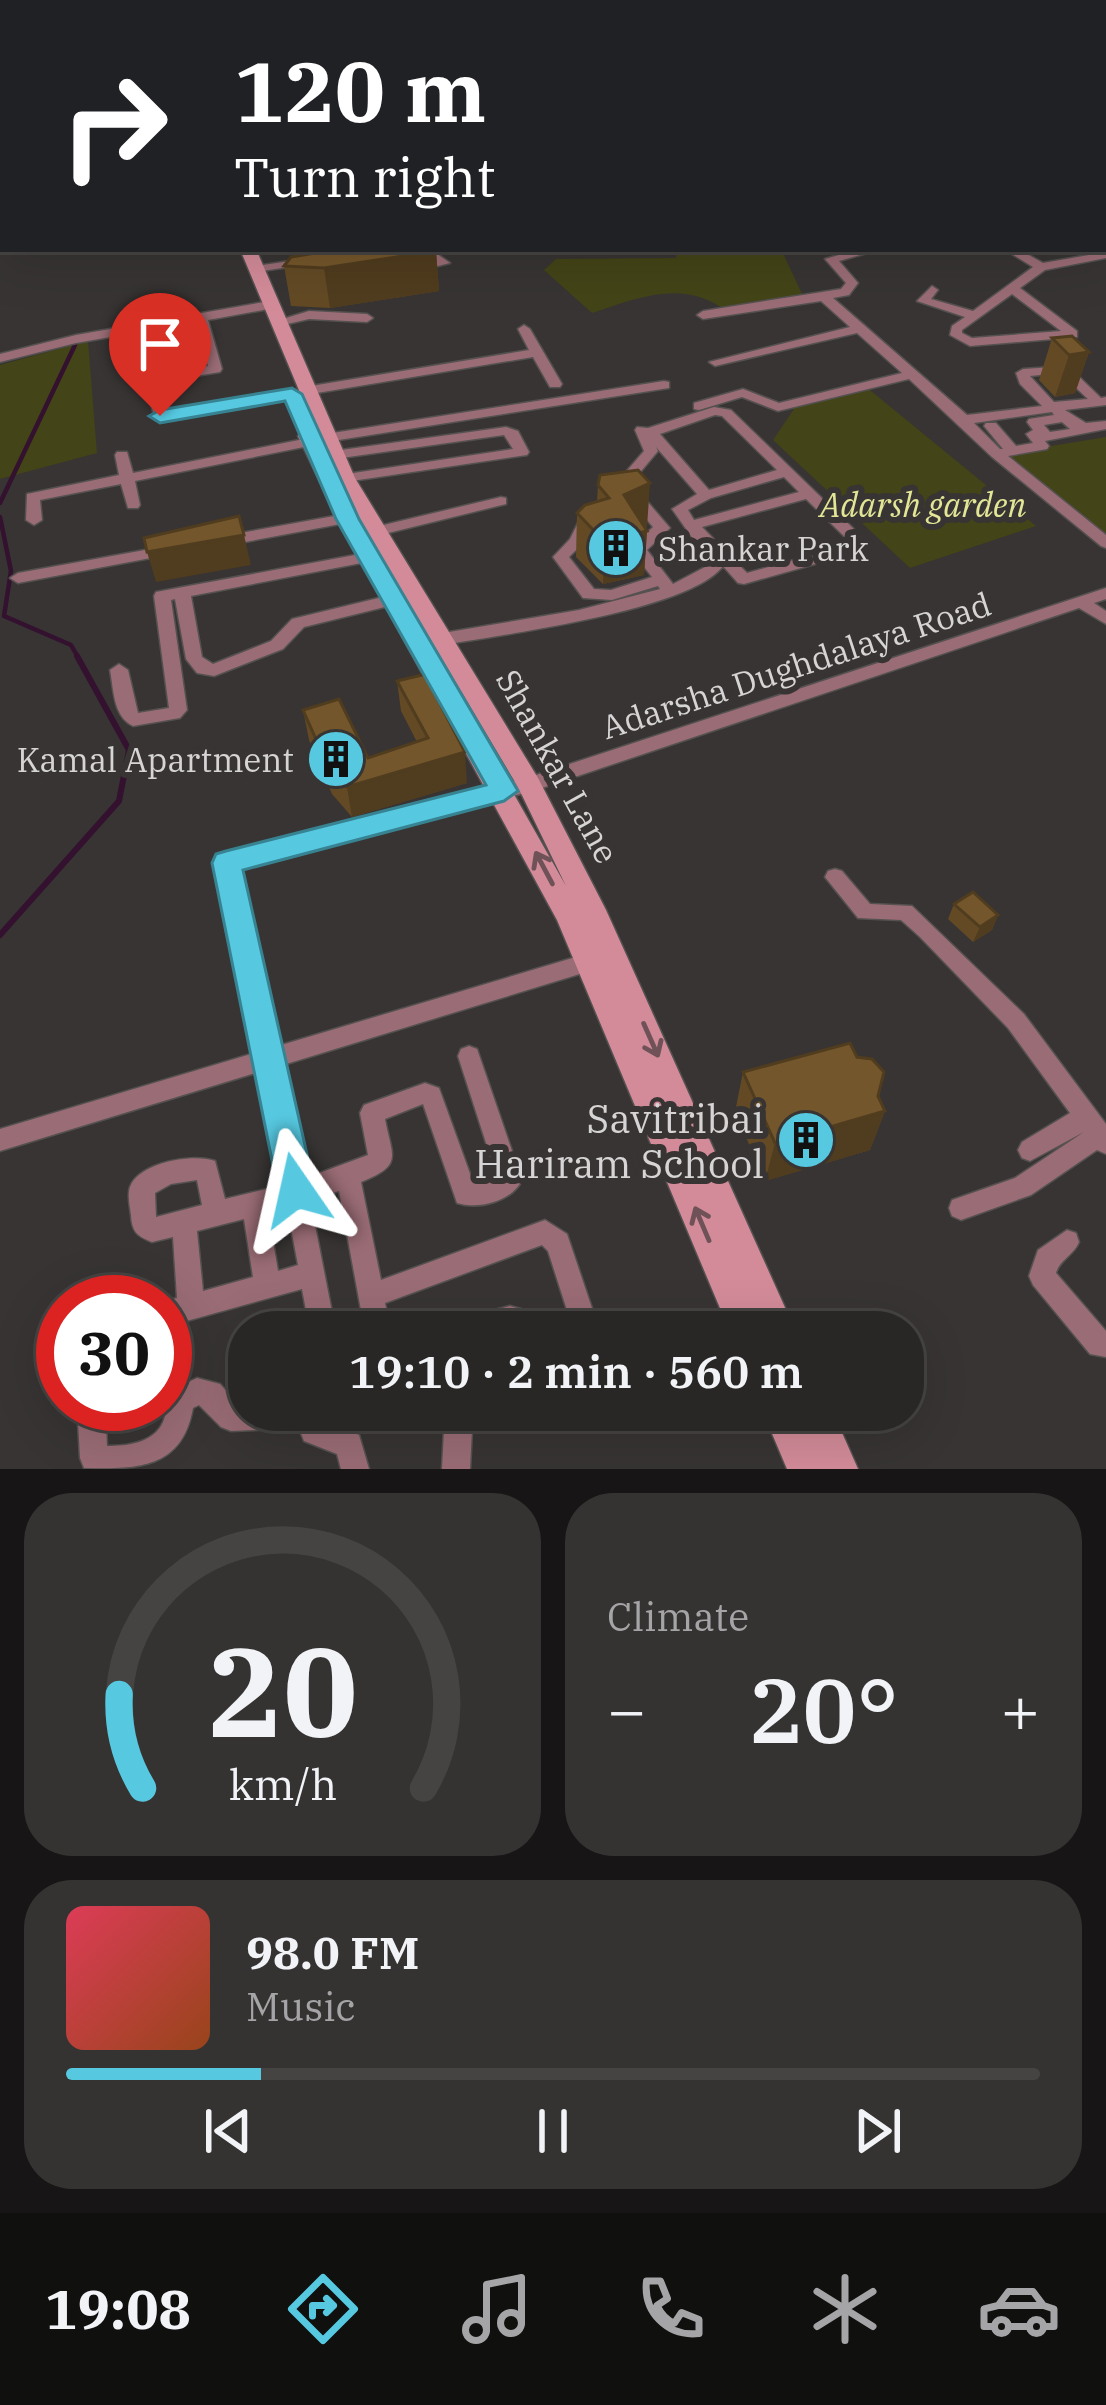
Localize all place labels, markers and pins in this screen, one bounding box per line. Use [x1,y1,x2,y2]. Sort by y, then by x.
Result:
pin [109,293,211,416]
building icon: Shankar Park [585,517,647,579]
place label: Shankar Park [658,527,869,570]
building icon: Kamal Apartment [305,728,367,790]
place label: Kamal Apartment [17,738,294,781]
place label: Savitribai Hariram School [474,1093,764,1189]
building icon: Savitribai Hariram School [775,1109,837,1171]

